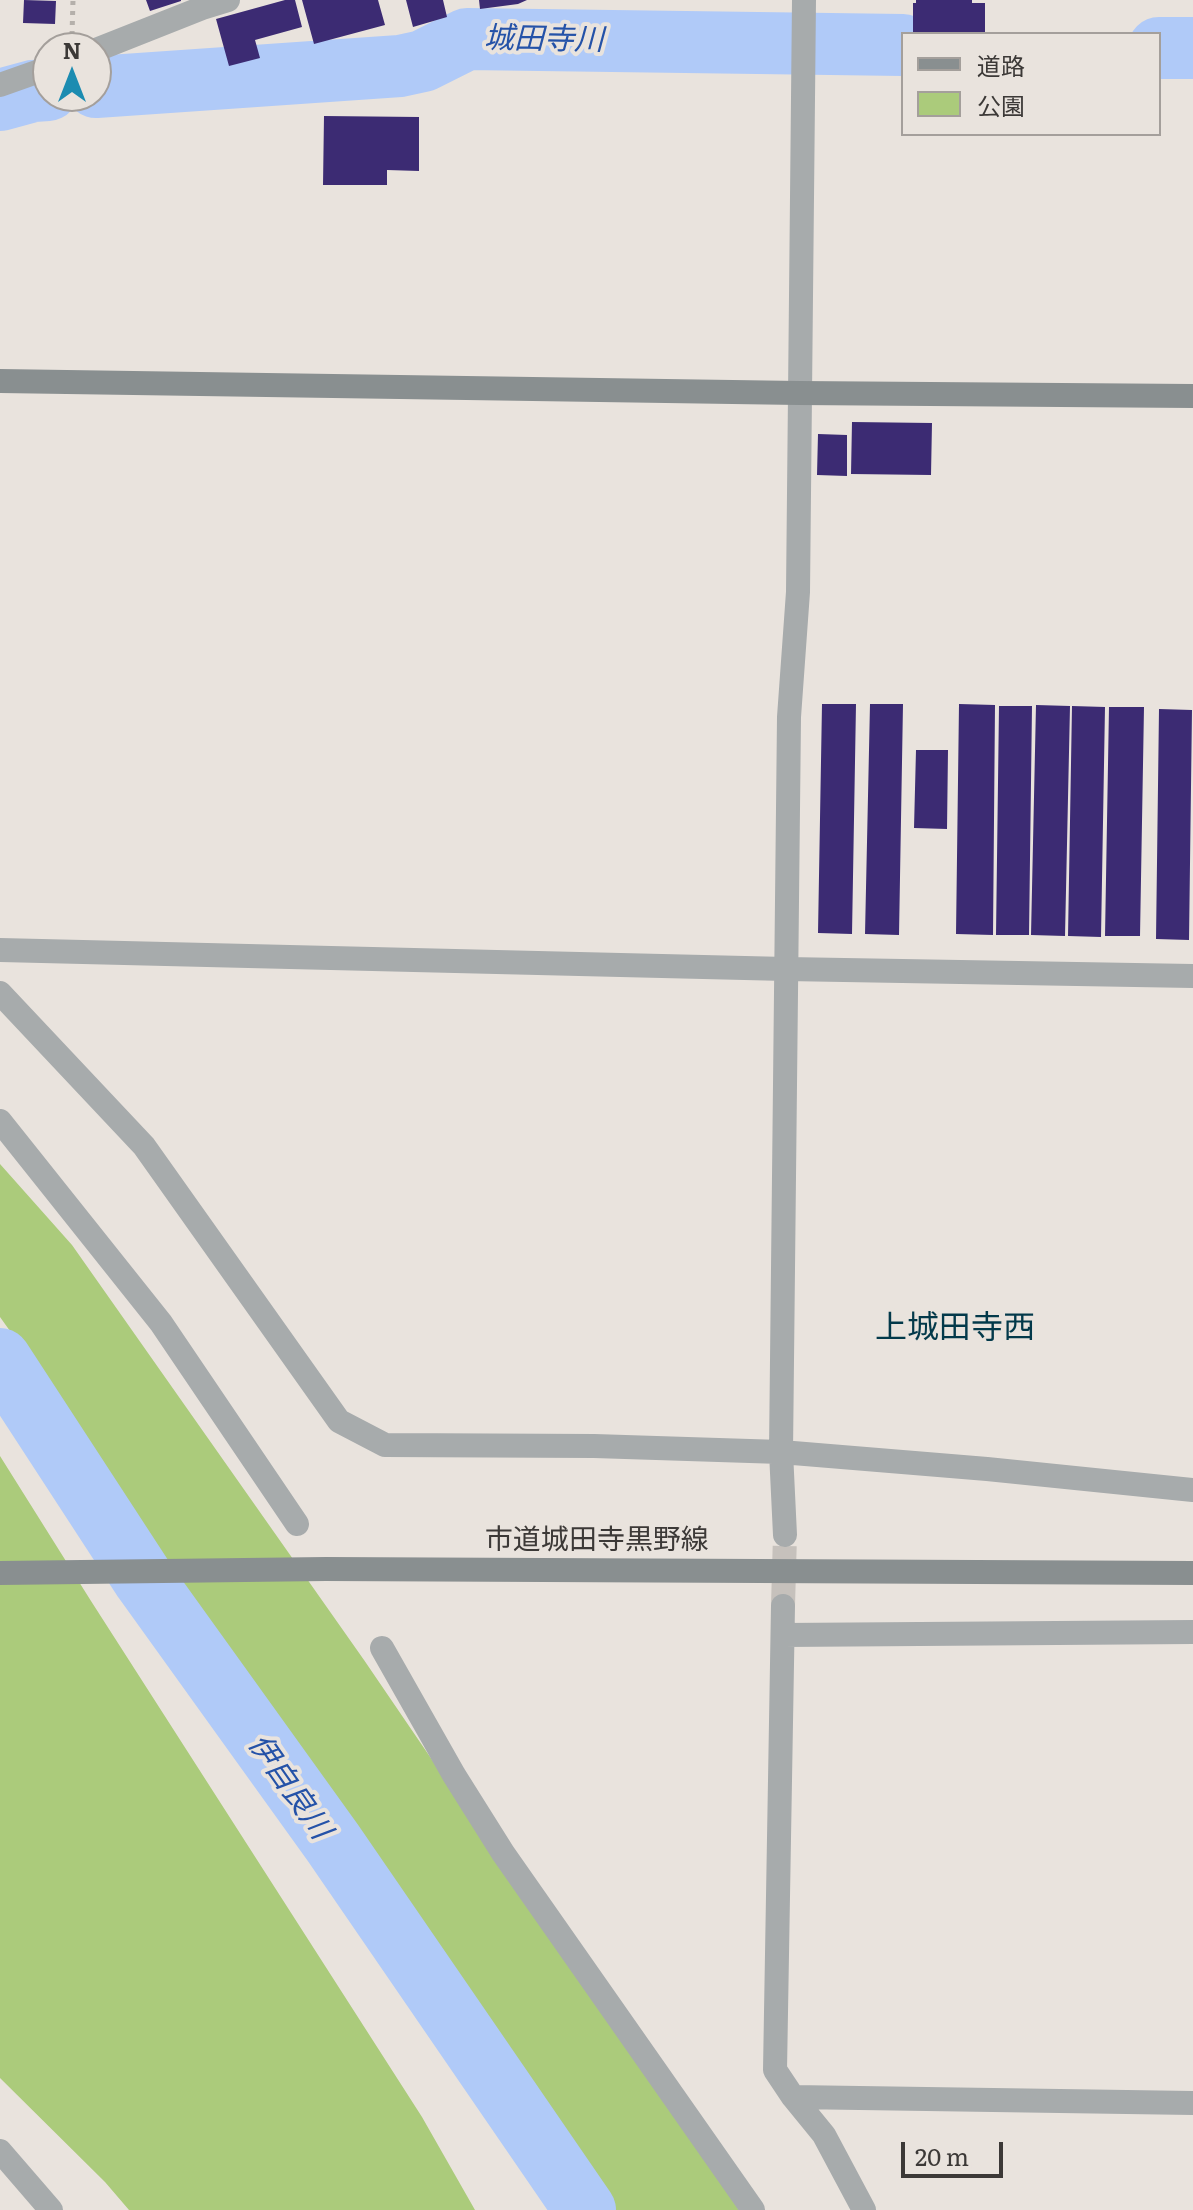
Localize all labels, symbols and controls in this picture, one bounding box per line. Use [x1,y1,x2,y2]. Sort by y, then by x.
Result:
water label: 城田寺川 [484,21,604,59]
north arrow [32,32,112,112]
legend [901,32,1161,136]
text: N [63,33,81,66]
text: 道路 [977,47,1025,82]
text: 公園 [977,87,1025,122]
district label: 上城田寺西 [875,1310,1035,1348]
street label: 市道城田寺黒野線 [485,1524,709,1558]
water label: 伊自良川 [240,1728,338,1846]
scale bar [905,2126,1007,2176]
text: 20 m [915,2138,969,2173]

